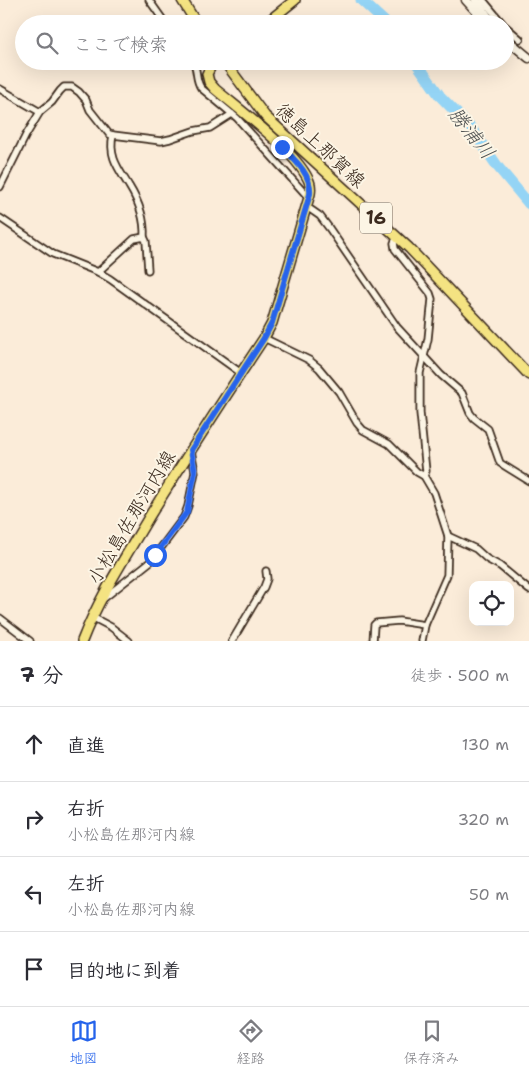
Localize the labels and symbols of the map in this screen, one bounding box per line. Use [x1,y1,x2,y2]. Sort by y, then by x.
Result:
street label: 徳島上那賀線 [270,97,371,193]
water label: 勝浦川 [443,102,501,164]
route end [271,136,294,159]
road number: 16 [360,202,392,234]
street label: 小松島佐那河内線 [82,446,181,589]
route start [144,544,167,567]

